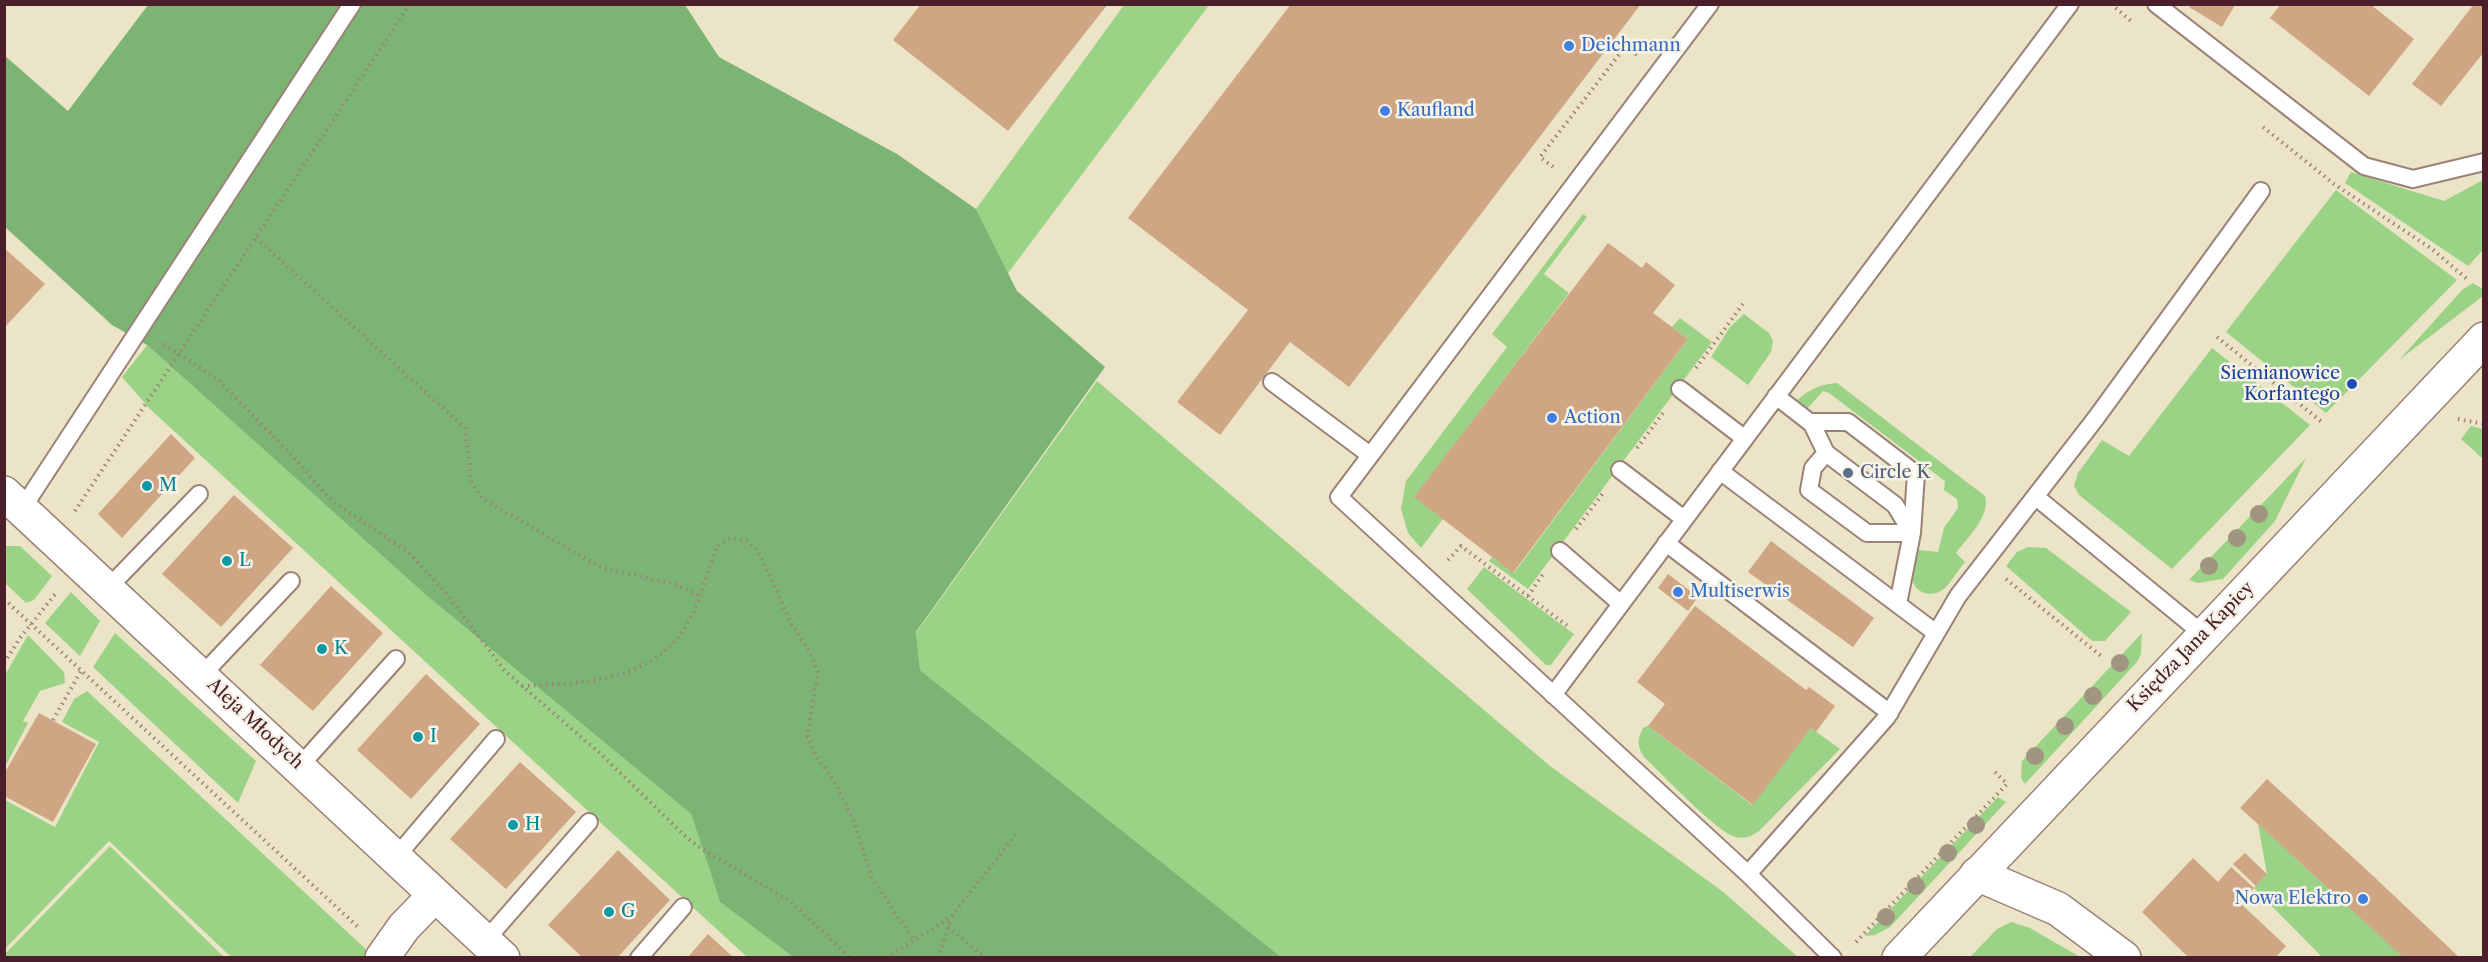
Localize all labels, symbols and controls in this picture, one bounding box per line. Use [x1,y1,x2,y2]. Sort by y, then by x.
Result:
place label: Deichmann [1581,35,1681,57]
marker: Deichmann [1562,39,1576,53]
place label: Kaufland [1397,100,1475,122]
marker: Kaufland [1378,104,1392,118]
place label: Siemianowice Korfantego [2220,363,2340,406]
marker: Siemianowice Korfantego [2345,377,2359,391]
place label: Action [1564,407,1621,429]
marker: Action [1545,411,1559,425]
place label: Circle K [1860,462,1930,484]
marker: Circle K [1841,466,1855,480]
place label: M [159,475,177,497]
marker: M [140,479,154,493]
place label: L [239,550,251,572]
marker: L [220,554,234,568]
street label: Księdza Jana Kapicy [2123,577,2259,717]
place label: Multiserwis [1690,581,1790,603]
marker: Multiserwis [1671,585,1685,599]
place label: K [334,638,348,660]
marker: K [315,642,329,656]
street label: Aleja Młodych [202,674,308,774]
place label: I [430,726,437,748]
marker: I [411,730,425,744]
place label: H [525,814,540,836]
marker: H [506,818,520,832]
place label: Nowa Elektro [2235,888,2351,910]
marker: Nowa Elektro [2356,892,2370,906]
place label: G [621,901,635,923]
marker: G [602,905,616,919]

